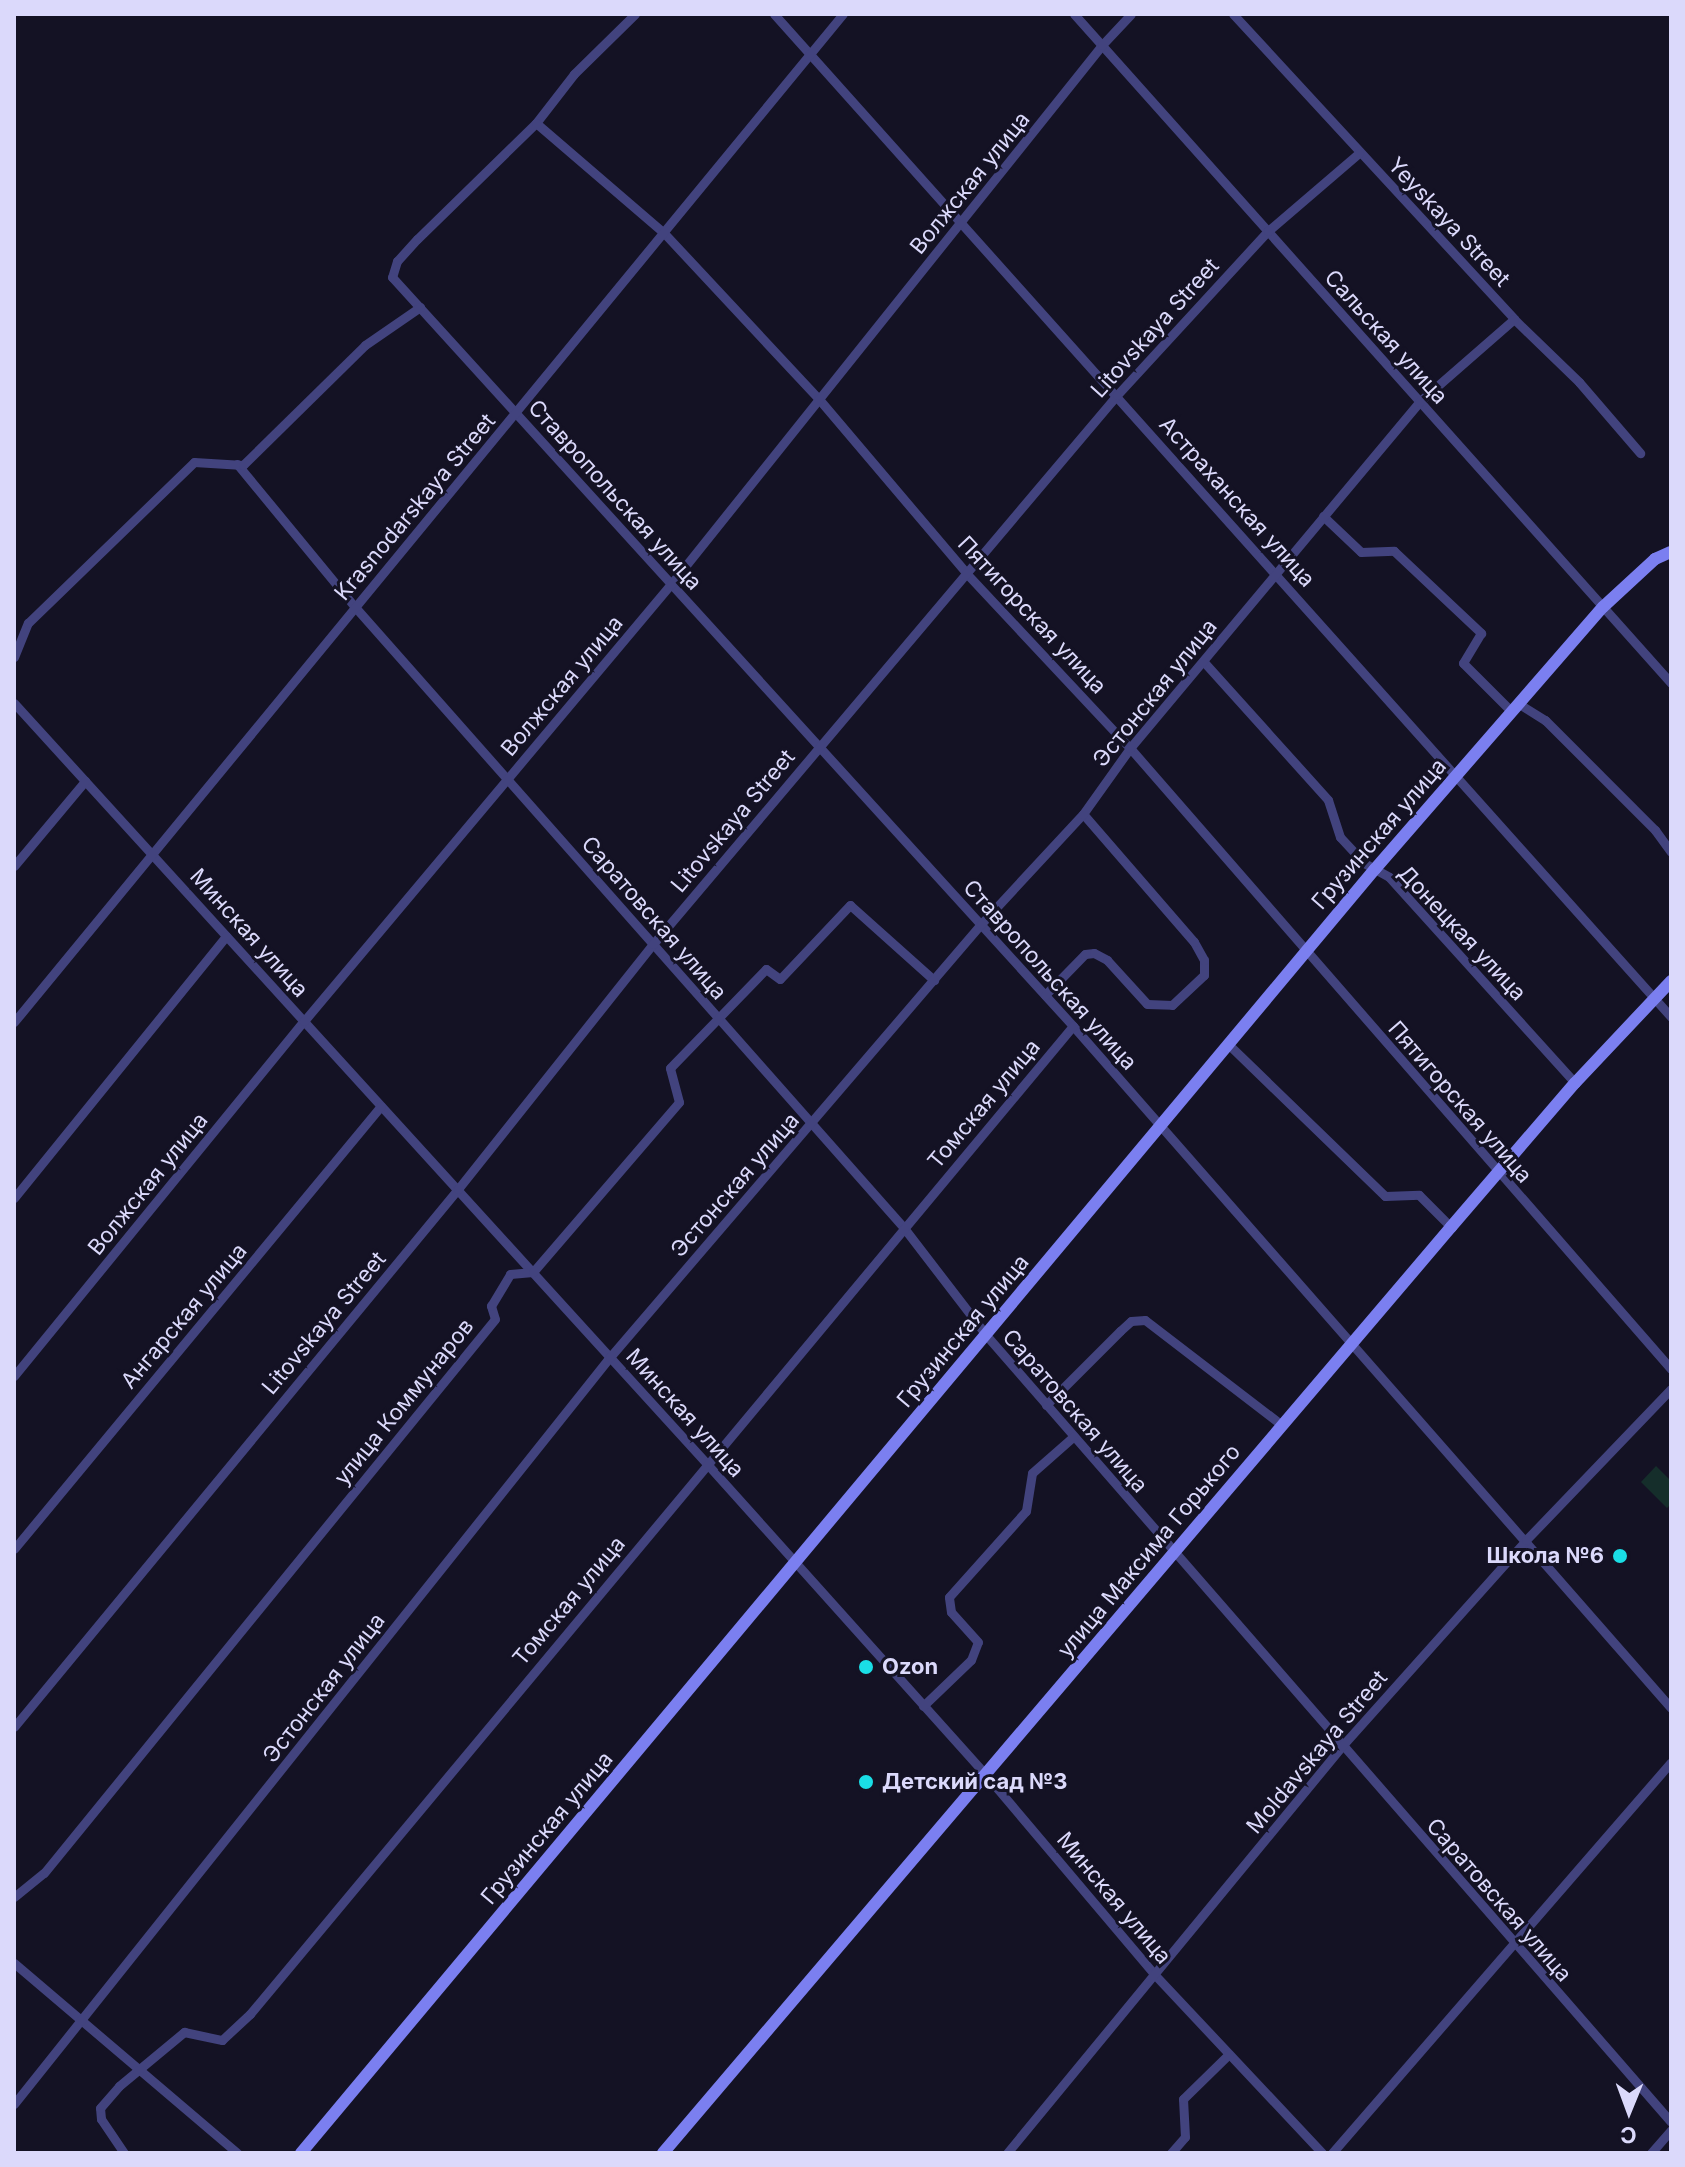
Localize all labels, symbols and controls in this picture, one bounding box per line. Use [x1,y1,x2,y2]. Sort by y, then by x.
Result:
street label: Волжская улица [905,107,1035,259]
street label: Yeyskaya Street [1383,152,1515,292]
street label: Litovskaya Street [1085,253,1225,403]
street label: Сальская улица [1319,265,1453,409]
street label: Ставропольская улица [523,395,707,595]
street label: Krasnodarskaya Street [329,408,501,606]
street label: Астраханская улица [1154,412,1320,592]
street label: Пятигорская улица [952,531,1112,699]
street label: Волжская улица [496,610,628,762]
street label: Эстонская улица [1087,614,1223,772]
street label: Litovskaya Street [666,744,800,898]
street label: Грузинская улица [1306,753,1452,915]
street label: Саратовская улица [576,831,732,1005]
street label: Донецкая улица [1393,860,1531,1006]
street label: Минская улица [184,863,314,1003]
street label: Ставропольская улица [958,875,1142,1075]
street label: Пятигорская улица [1383,1016,1537,1188]
street label: Томская улица [922,1034,1046,1174]
street label: Эстонская улица [665,1107,805,1263]
street label: Волжская улица [83,1108,213,1260]
street label: Ангарская улица [116,1238,252,1394]
street label: Litovskaya Street [257,1246,391,1400]
street label: Грузинская улица [891,1249,1035,1413]
street label: улица Коммунаров [329,1313,479,1491]
street label: Саратовская улица [997,1324,1153,1498]
street label: Минская улица [620,1343,750,1483]
street label: улица Максима Горького [1052,1439,1246,1663]
street label: Томская улица [507,1531,631,1671]
place label: Школа №6 [1487,1543,1604,1569]
marker: Школа №6 [1611,1547,1629,1565]
street label: Эстонская улица [257,1608,391,1768]
place label: Ozon [882,1654,938,1680]
marker: Ozon [857,1658,875,1676]
street label: Moldavskaya Street [1241,1665,1393,1839]
street label: Грузинская улица [475,1746,619,1910]
place label: Детский сад №3 [882,1769,1068,1795]
marker: Детский сад №3 [857,1773,875,1791]
street label: Саратовская улица [1421,1813,1577,1987]
street label: Минская улица [1051,1827,1177,1969]
north arrow [1589,2071,1669,2151]
text: С [1620,2122,1637,2148]

